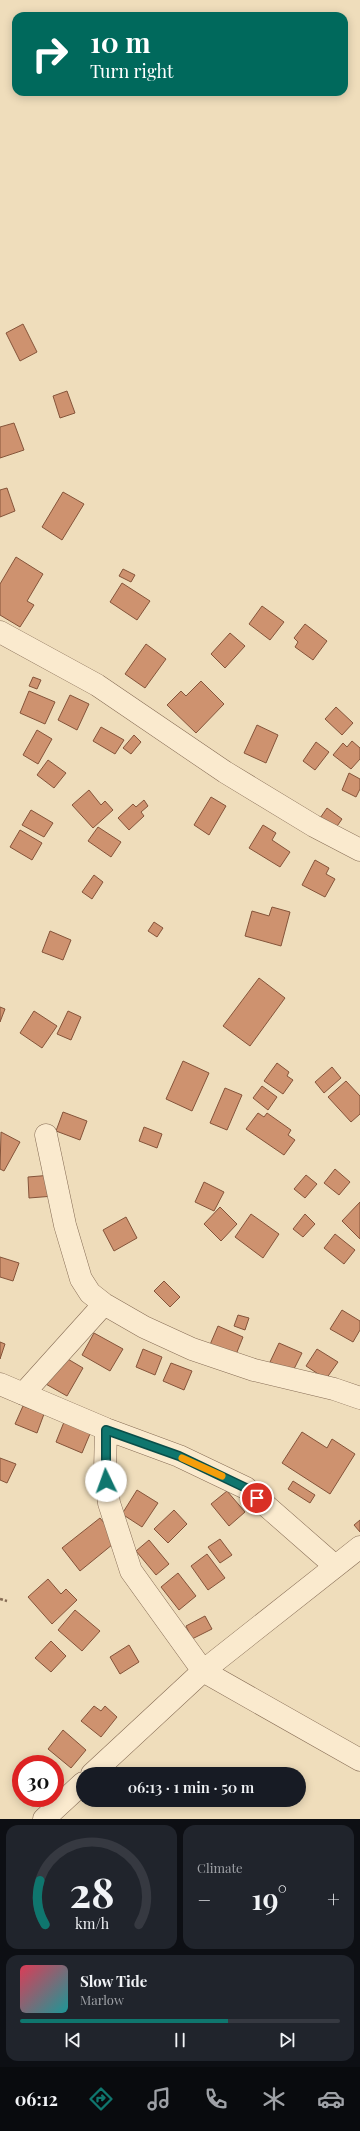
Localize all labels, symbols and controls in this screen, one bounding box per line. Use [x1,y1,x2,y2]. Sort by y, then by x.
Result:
text: 10 m [90,23,151,60]
icon: right [24,28,76,80]
text: Turn right [90,59,173,83]
position arrow [85,1460,127,1502]
pin [240,1481,274,1515]
icon: arrive [246,1487,268,1509]
speed limit sign: 30 [12,1755,64,1807]
text: 06:13 · 1 min · 50 m [128,1777,254,1797]
text: Climate [197,1859,243,1876]
text: 28 [69,1863,114,1918]
text: 19° [251,1878,287,1918]
text: − [197,1884,211,1914]
text: + [327,1884,340,1914]
text: km/h [74,1914,109,1933]
text: Slow Tide [80,1971,147,1991]
text: Marlow [80,1991,124,2008]
icon: previous [62,2029,84,2051]
icon: pause [169,2029,191,2051]
icon: next [276,2029,298,2051]
icon: directions [87,2085,115,2113]
icon: music [145,2085,173,2113]
icon: phone [202,2085,230,2113]
icon: climate [260,2085,288,2113]
icon: car [317,2085,345,2113]
text: 06:12 [15,2087,58,2111]

